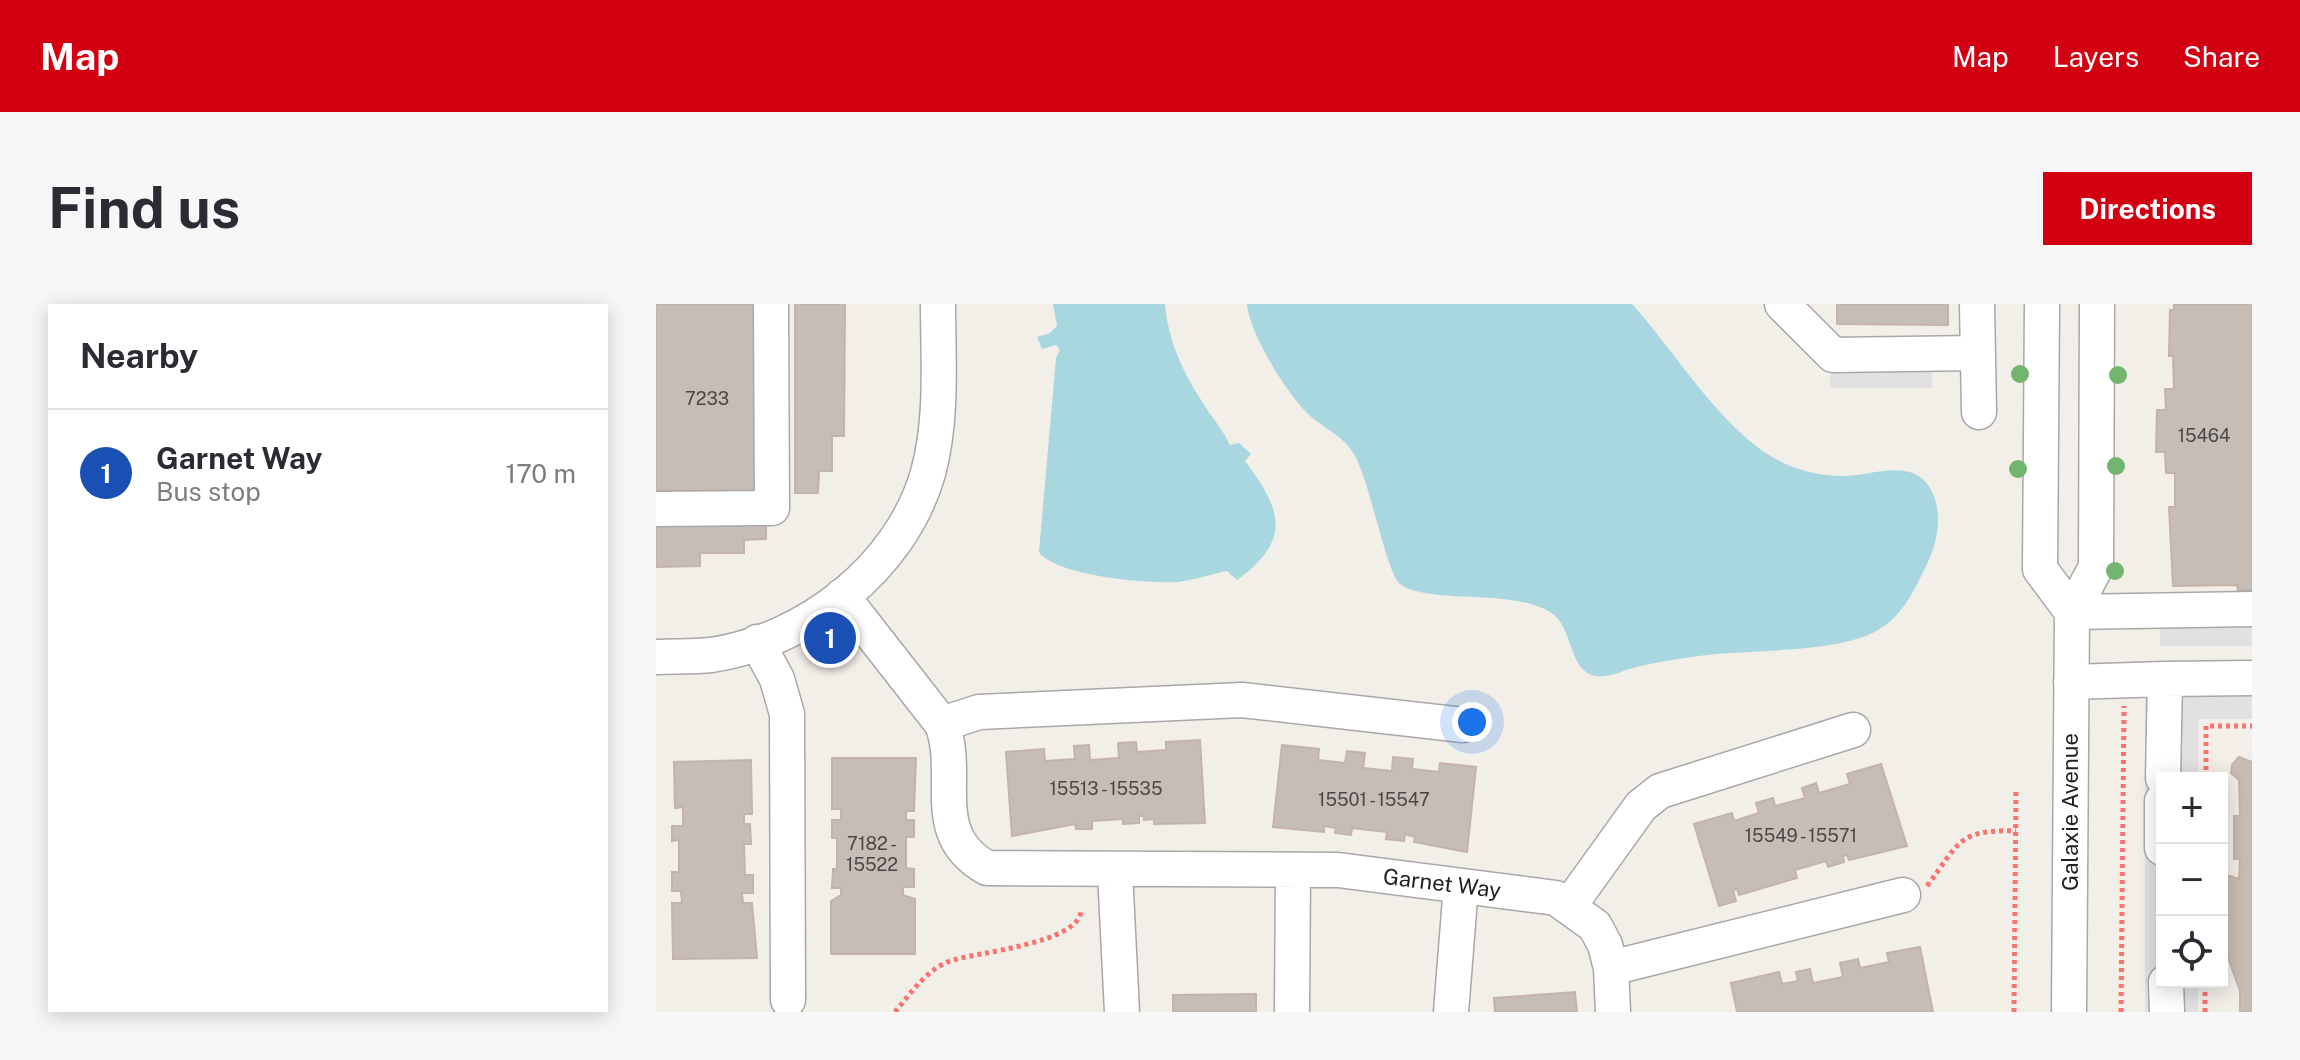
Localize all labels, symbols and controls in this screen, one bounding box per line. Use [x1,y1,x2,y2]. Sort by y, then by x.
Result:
text: Map [40,34,119,79]
text: Map [1952,40,2009,73]
text: Layers [2053,40,2139,73]
text: Share [2183,40,2260,73]
button: Directions [2043,172,2252,245]
text: Find us [48,175,240,241]
text: Nearby [80,336,198,376]
house number: 7233 [685,388,729,409]
house number: 15464 [2178,425,2230,446]
text: Garnet Way [156,440,322,476]
text: 1 [100,458,112,489]
text: 170 m [506,458,576,489]
text: Bus stop [156,476,261,507]
pin: 1 [804,608,856,668]
your location [1452,702,1492,742]
street label: Galaxie Avenue [2057,733,2083,891]
map controls [2156,772,2228,988]
button: + [2156,772,2228,844]
house number: 15513 - 15535 [1050,778,1162,799]
house number: 15501 - 15547 [1318,789,1430,810]
house number: 15549 - 15571 [1745,825,1857,846]
house number: 7182 - 15522 [846,833,898,875]
button: − [2156,844,2228,916]
street label: Garnet Way [1382,863,1503,903]
button: locate [2156,916,2228,988]

